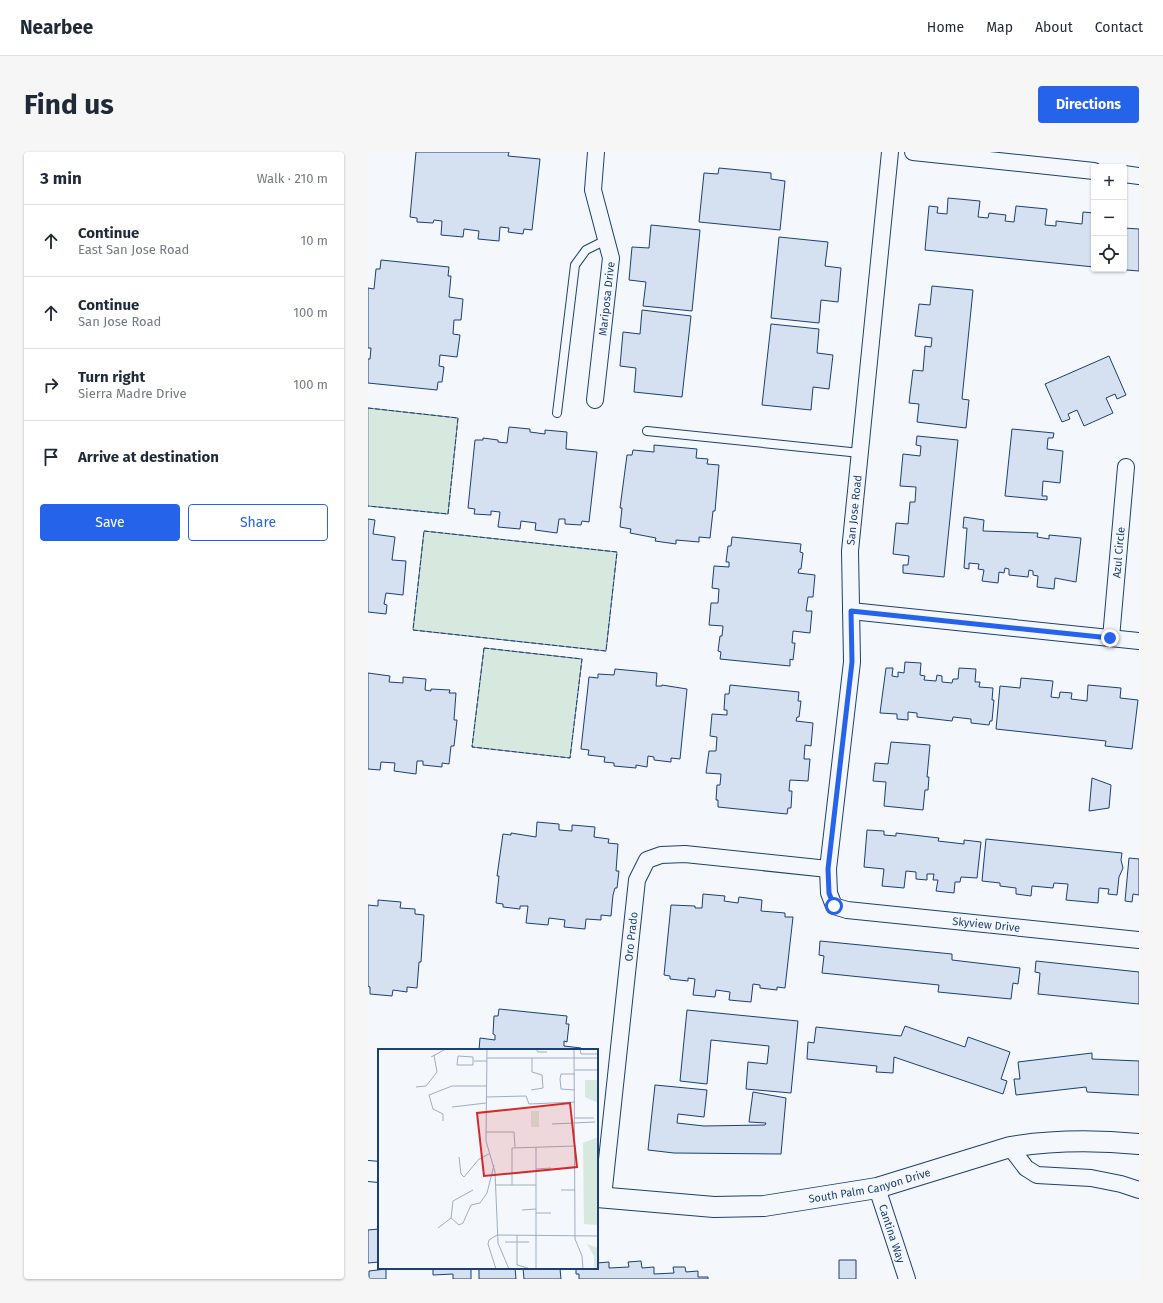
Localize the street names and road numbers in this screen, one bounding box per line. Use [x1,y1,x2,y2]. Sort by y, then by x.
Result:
street label: Mariposa Drive [596,261,618,337]
street label: San Jose Road [844,474,865,546]
street label: Azul Circle [1110,526,1128,578]
street label: Oro Prado [622,911,641,962]
street label: Skyview Drive [952,915,1021,935]
street label: South Palm Canyon Drive [808,1166,932,1206]
street label: Cantina Way [876,1203,907,1265]

